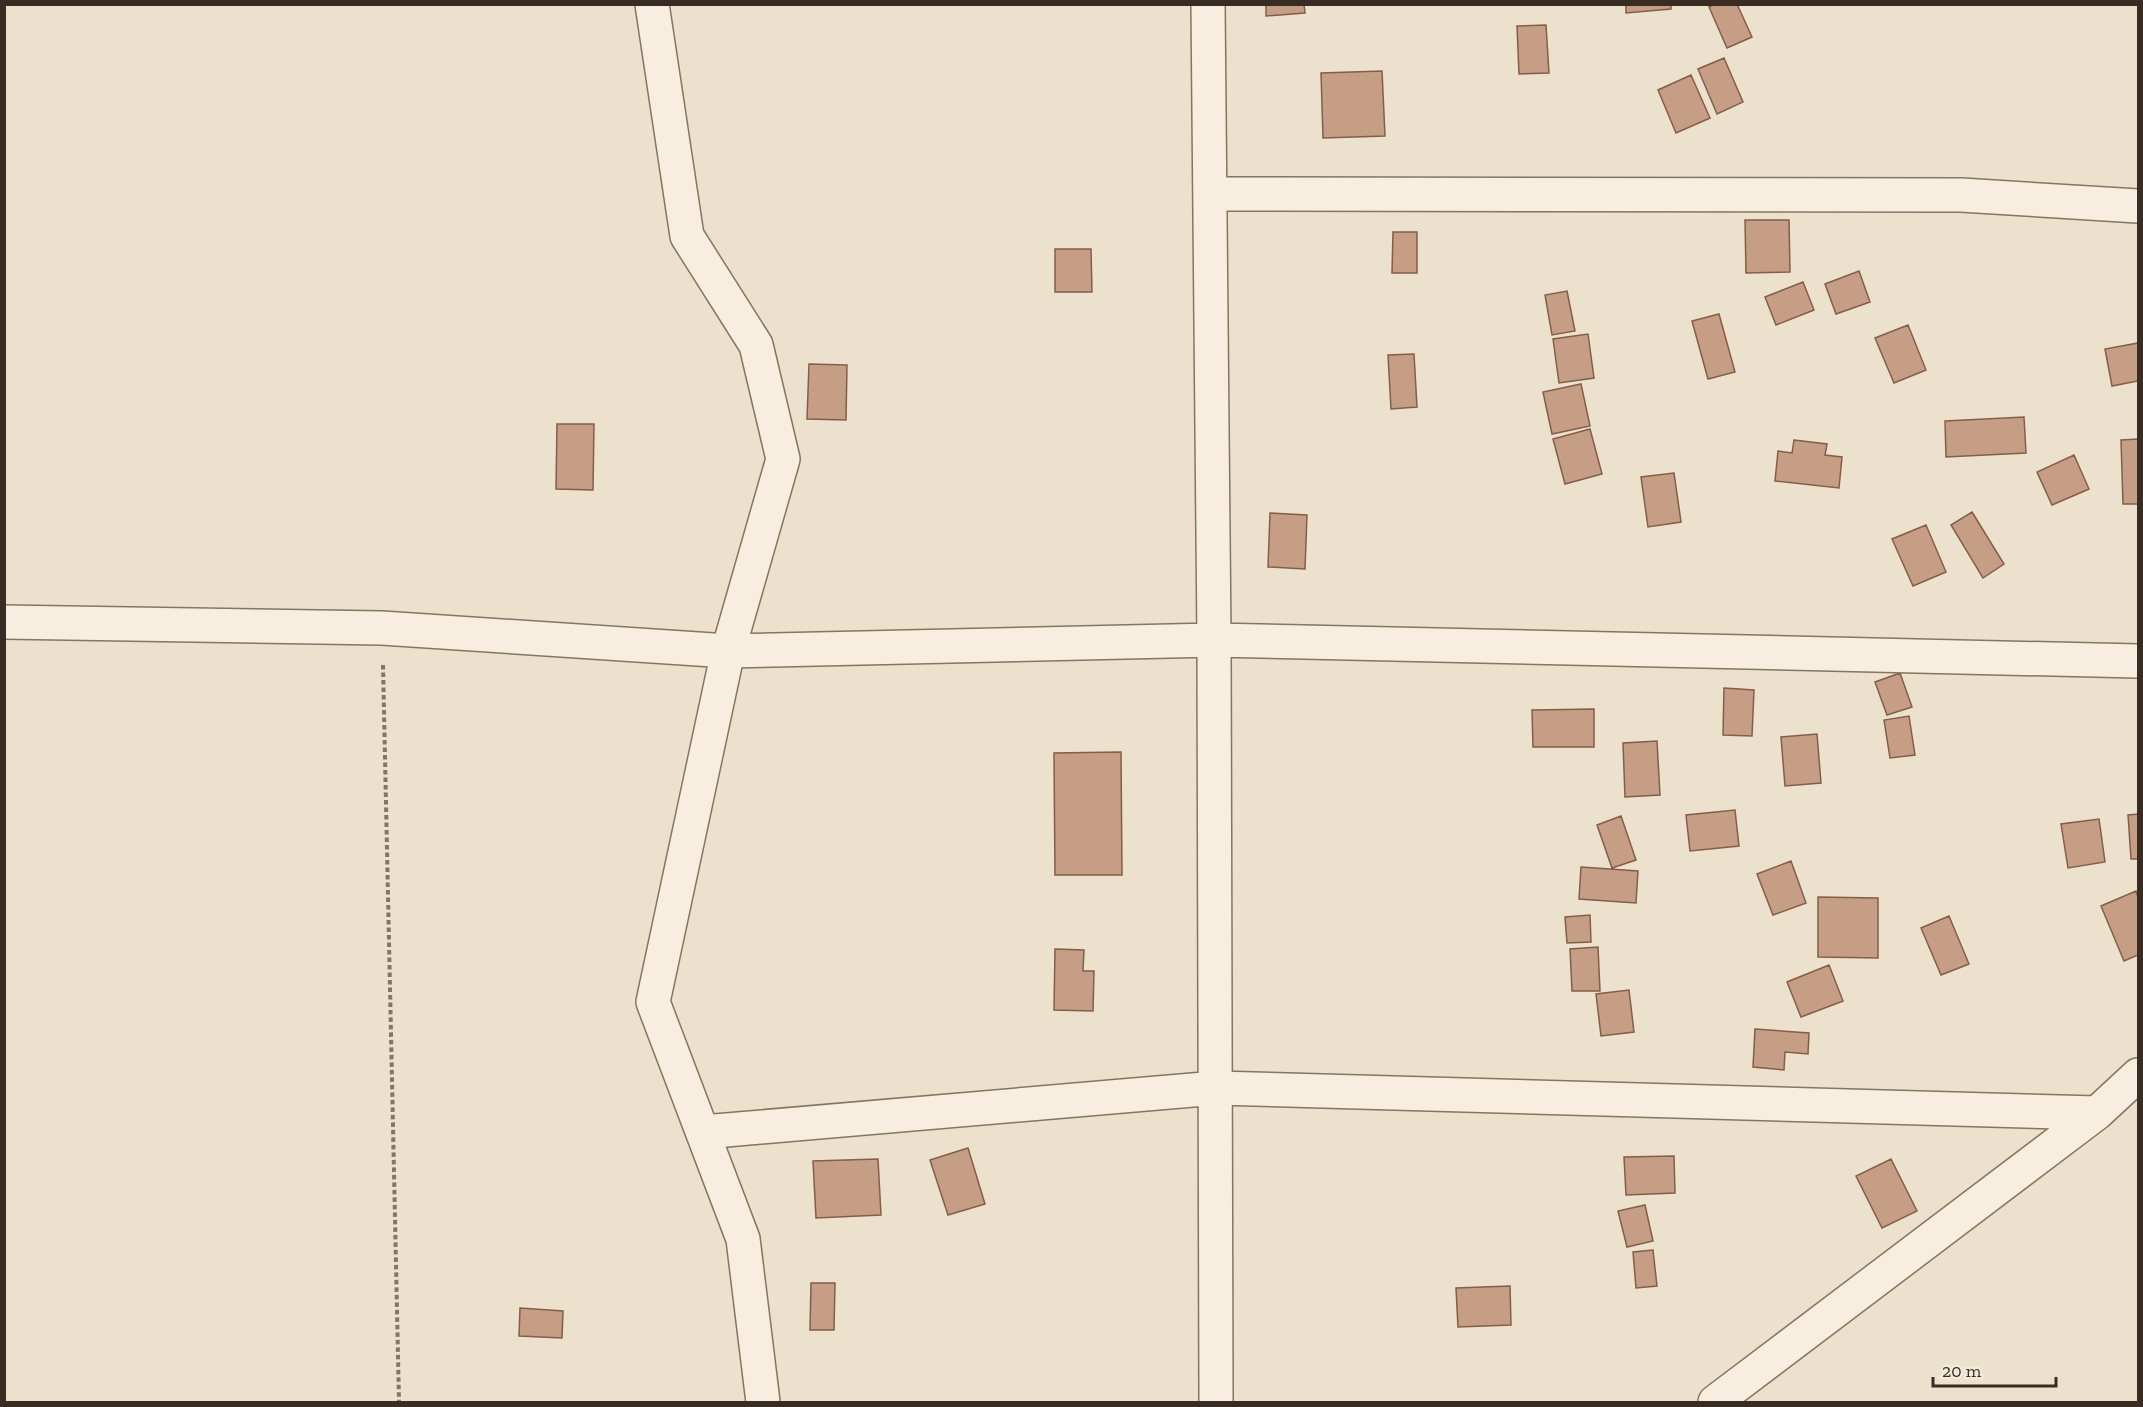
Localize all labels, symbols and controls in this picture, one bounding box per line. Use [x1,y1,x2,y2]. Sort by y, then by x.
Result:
scale bar [1933,1350,2056,1388]
text: 20 m [1942,1360,1982,1382]

